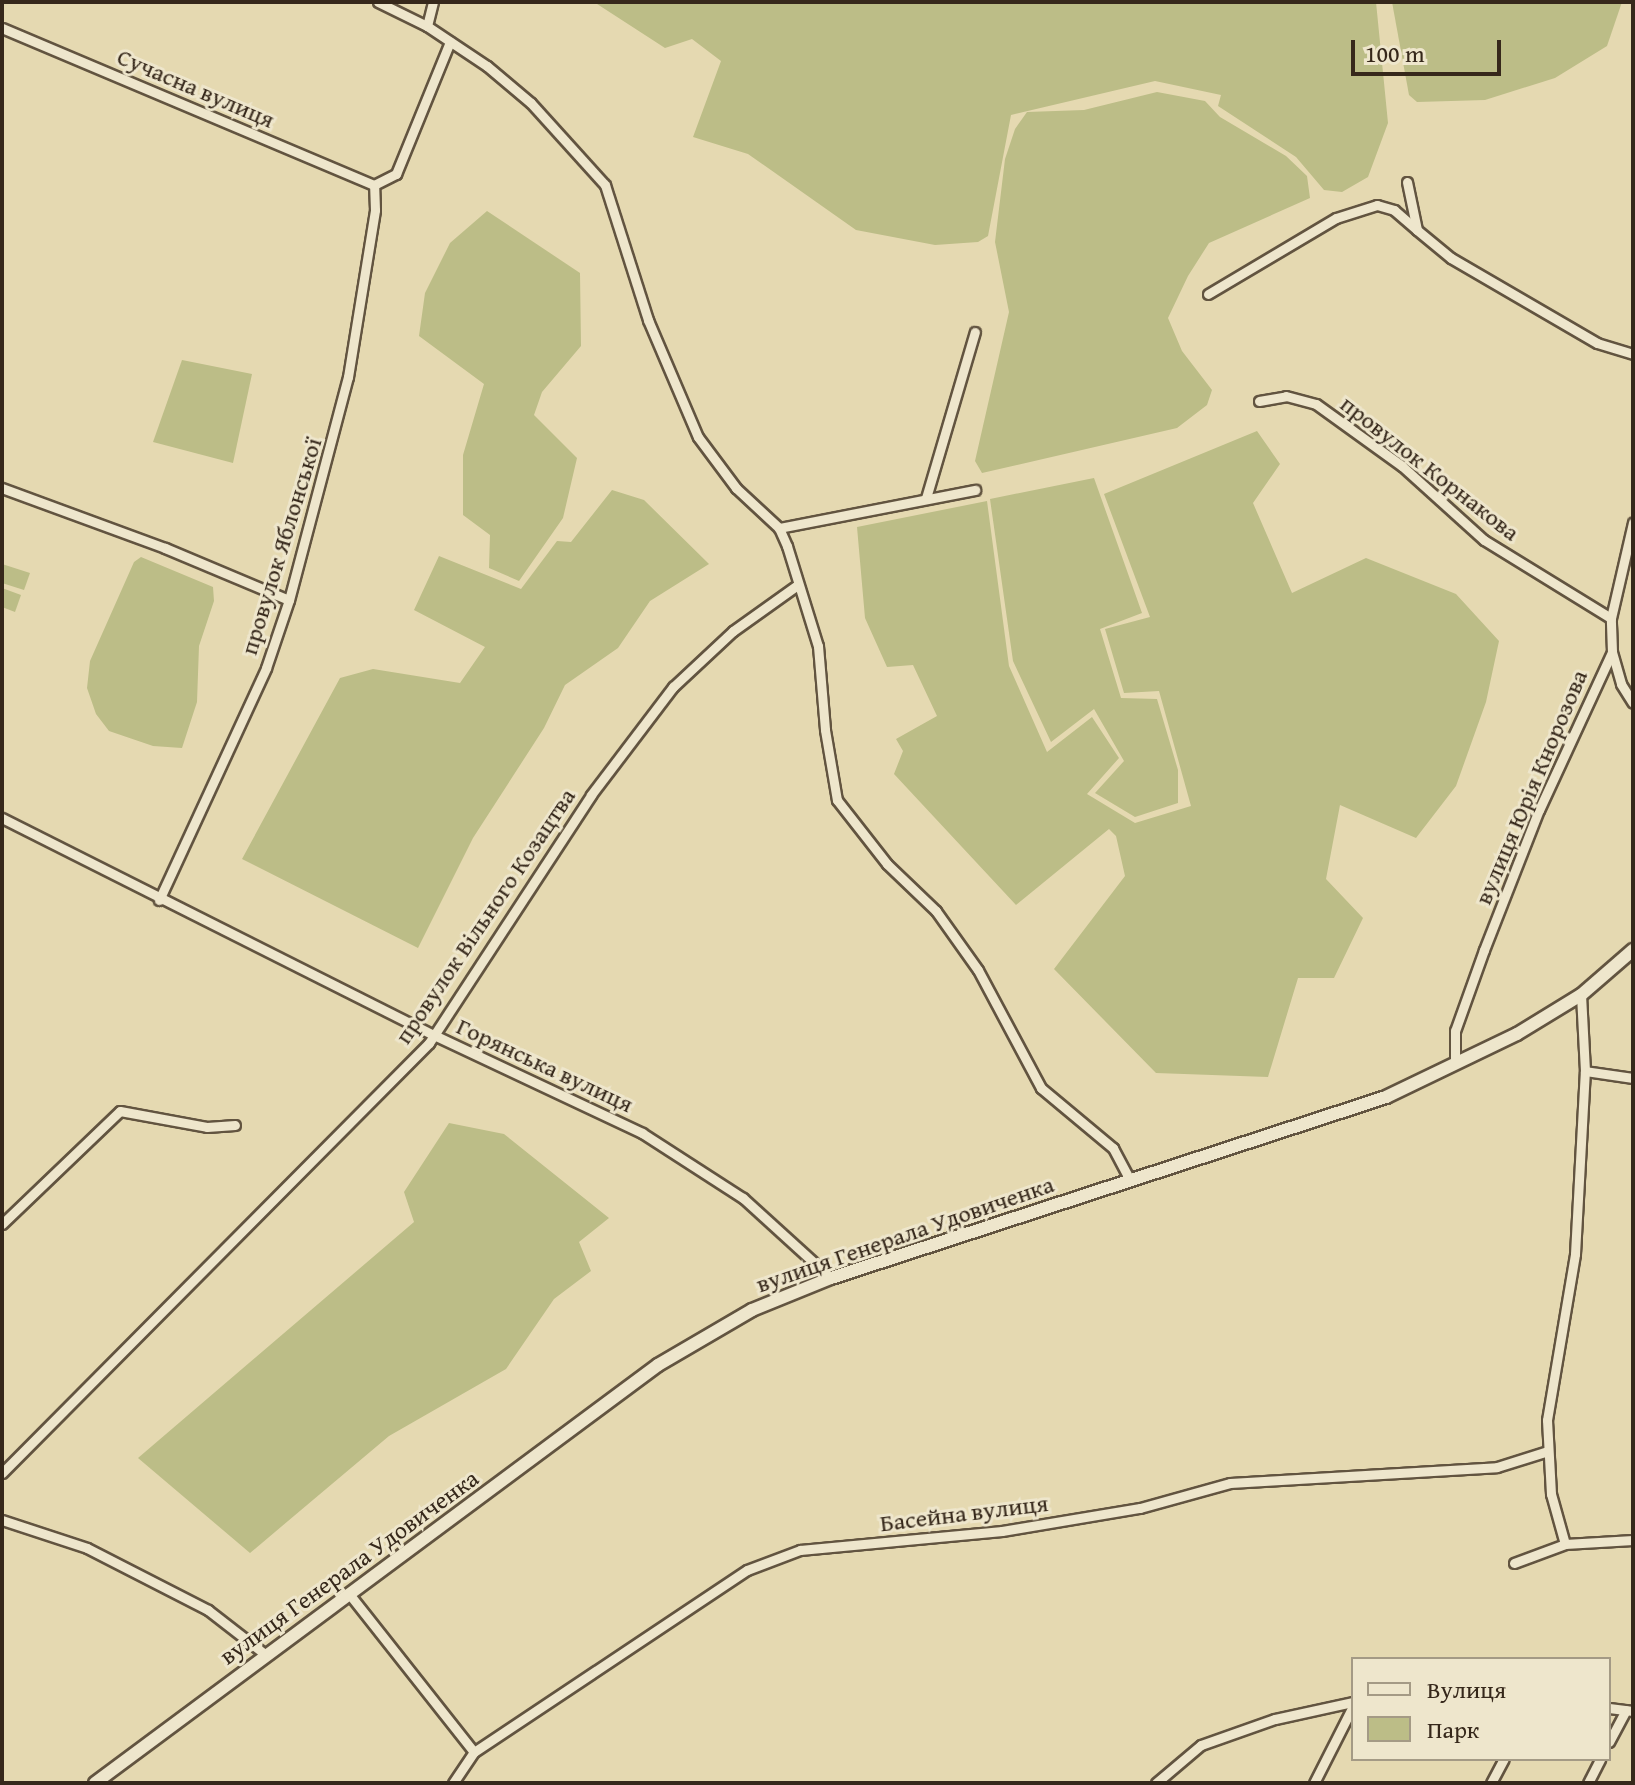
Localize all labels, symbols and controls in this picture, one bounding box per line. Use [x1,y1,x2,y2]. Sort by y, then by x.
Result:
scale bar [1355,24,1505,74]
text: 100 m [1365,36,1425,71]
street label: Сучасна вулиця [113,42,279,134]
street label: провулок Корнакова [1335,389,1525,547]
street label: провулок Яблонської [234,434,328,658]
street label: вулиця Юрія Кнорозова [1469,665,1593,909]
street label: провулок Вільного Козацтва [389,783,581,1049]
street label: Горянська вулиця [452,1012,638,1118]
street label: вулиця Генерала Удовиченка [752,1169,1058,1299]
street label: вулиця Генерала Удовиченка [214,1463,484,1671]
street label: Басейна вулиця [878,1488,1050,1538]
legend [1351,1657,1611,1761]
text: Вулиця [1427,1672,1506,1707]
text: Парк [1427,1712,1479,1747]

